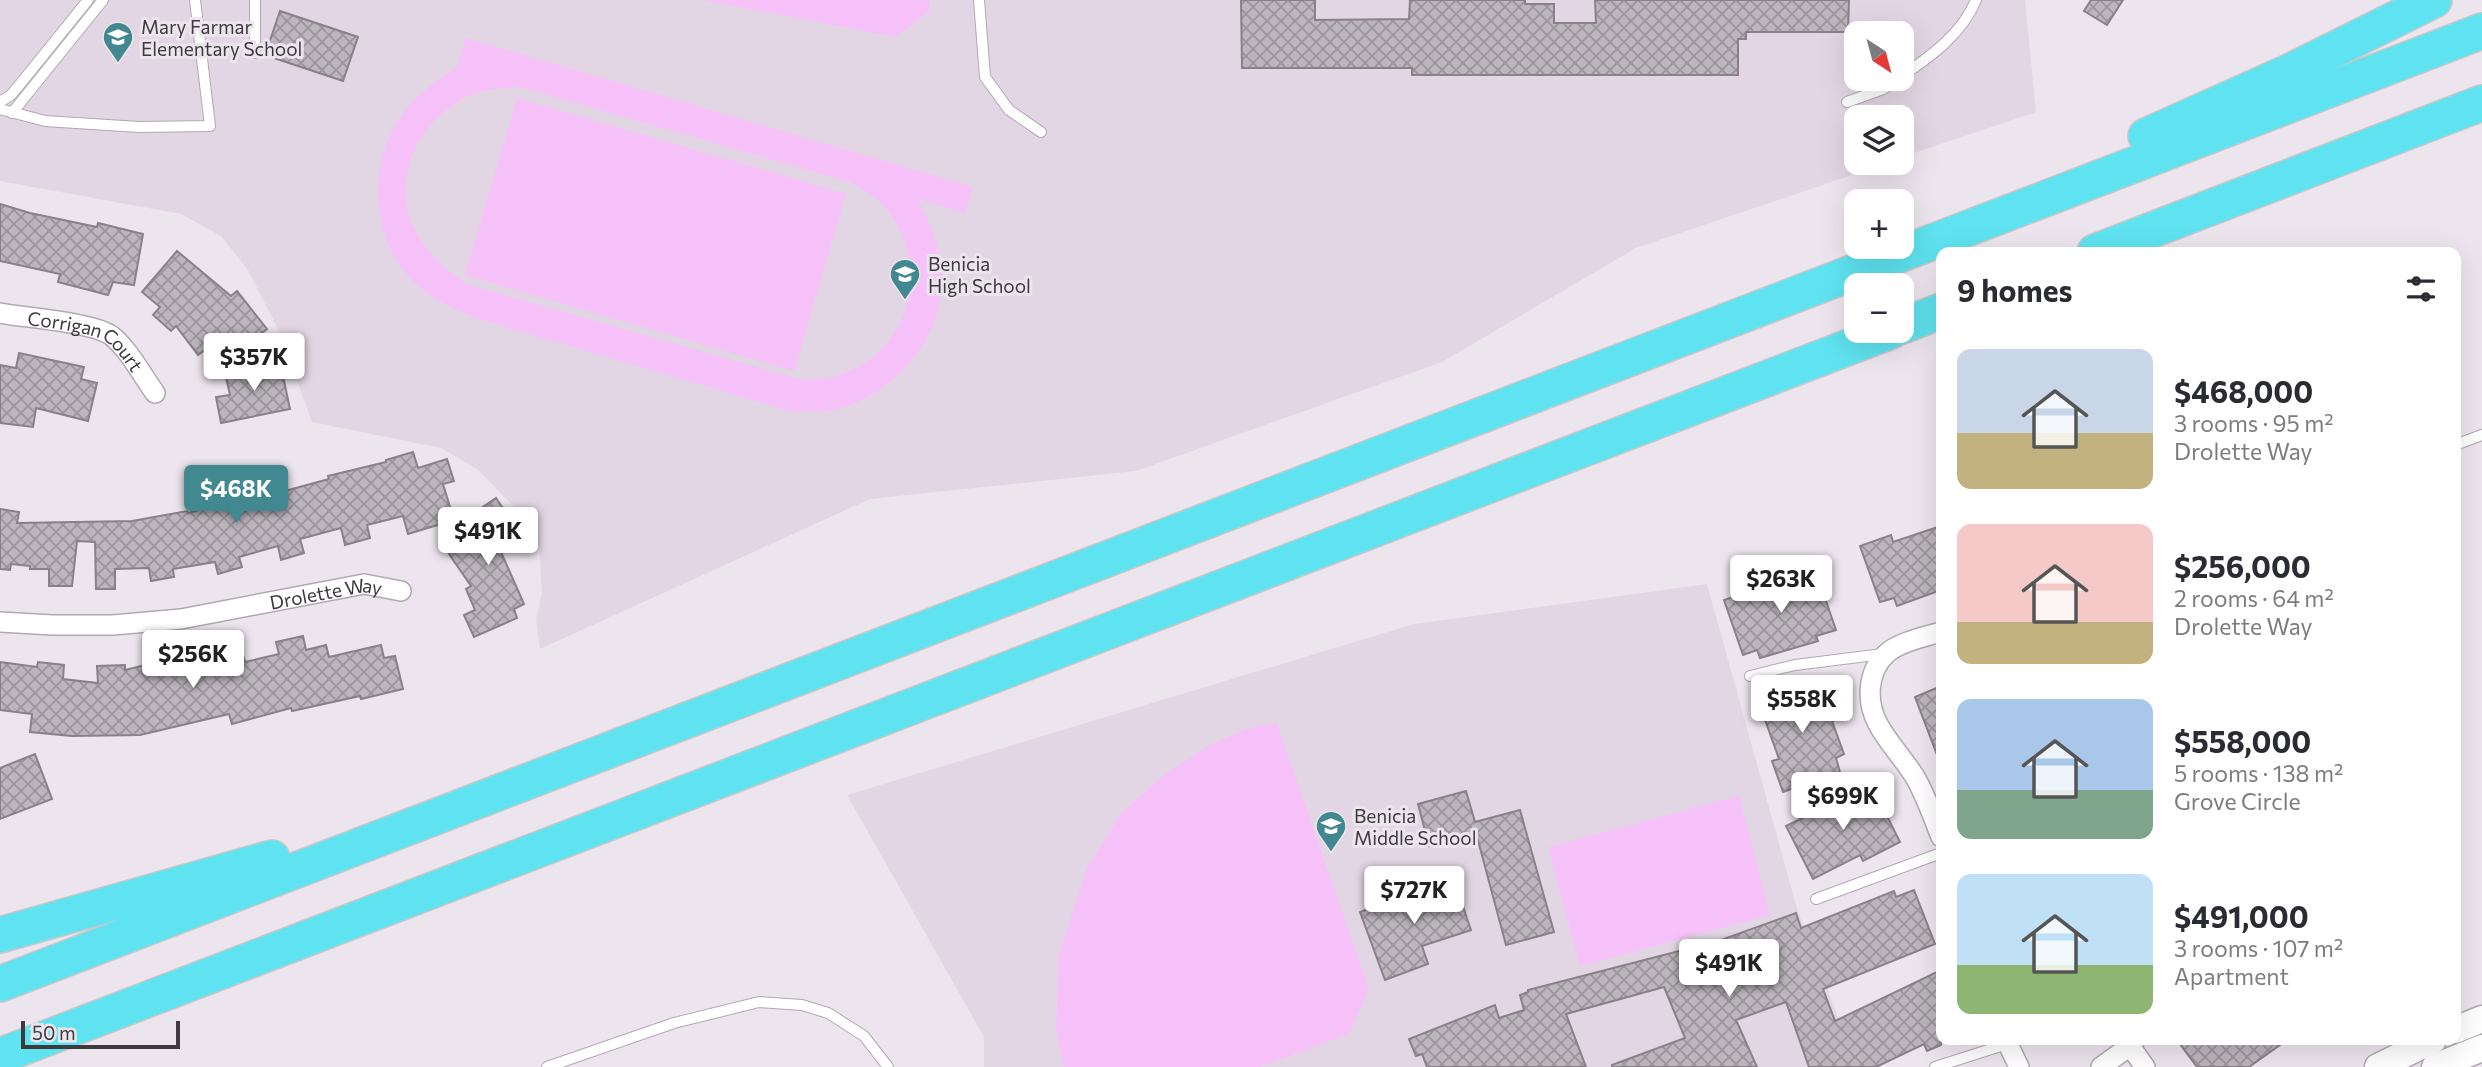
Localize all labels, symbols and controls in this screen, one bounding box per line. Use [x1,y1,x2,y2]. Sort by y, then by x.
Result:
place label: Mary Farmar Elementary School [141,15,302,60]
school or university icon: Mary Farmar Elementary School [101,20,135,64]
north arrow [1844,21,1914,91]
map controls [1844,21,1914,343]
button: layers [1844,105,1914,175]
button: + [1844,189,1914,259]
place label: Benicia High School [928,252,1031,297]
school or university icon: Benicia High School [888,257,922,301]
icon: filters [2402,270,2440,308]
text: 9 homes [1957,271,2072,308]
button: − [1844,273,1914,343]
street label: Corrigan Court [26,306,149,376]
pin: $357K [205,334,303,393]
text: $357K [220,342,288,370]
text: $468,000 [2174,372,2313,409]
icon: home [2013,377,2097,461]
text: 3 rooms · 95 m² [2174,409,2333,437]
text: Drolette Way [2174,437,2312,465]
pin: $468K [187,466,285,525]
text: $468K [200,474,272,502]
pin: $491K [439,508,537,567]
text: $491K [454,516,522,544]
text: $256,000 [2174,547,2311,584]
icon: home [2013,552,2097,636]
pin: $263K [1732,556,1830,615]
text: $263K [1746,564,1816,592]
street label: Drolette Way [268,573,385,613]
text: 2 rooms · 64 m² [2174,584,2334,612]
text: Drolette Way [2174,612,2312,640]
pin: $256K [144,630,242,690]
text: $256K [158,639,228,667]
pin: $558K [1753,676,1851,735]
text: $558K [1767,684,1837,712]
text: $558,000 [2174,722,2311,759]
icon: home [2013,727,2097,811]
text: 5 rooms · 138 m² [2174,759,2343,787]
pin: $699K [1794,772,1892,832]
text: $699K [1807,781,1879,809]
text: Grove Circle [2174,787,2301,815]
place label: Benicia Middle School [1354,804,1476,849]
school or university icon: Benicia Middle School [1314,809,1348,853]
pin: $727K [1365,866,1463,926]
text: $727K [1380,875,1448,903]
text: $491,000 [2174,897,2309,934]
icon: home [2013,902,2097,986]
text: 3 rooms · 107 m² [2174,934,2343,962]
pin: $491K [1680,940,1778,999]
text: $491K [1695,948,1763,976]
text: Apartment [2174,962,2289,990]
scale bar [21,1018,180,1050]
text: 50 m [32,1021,76,1044]

